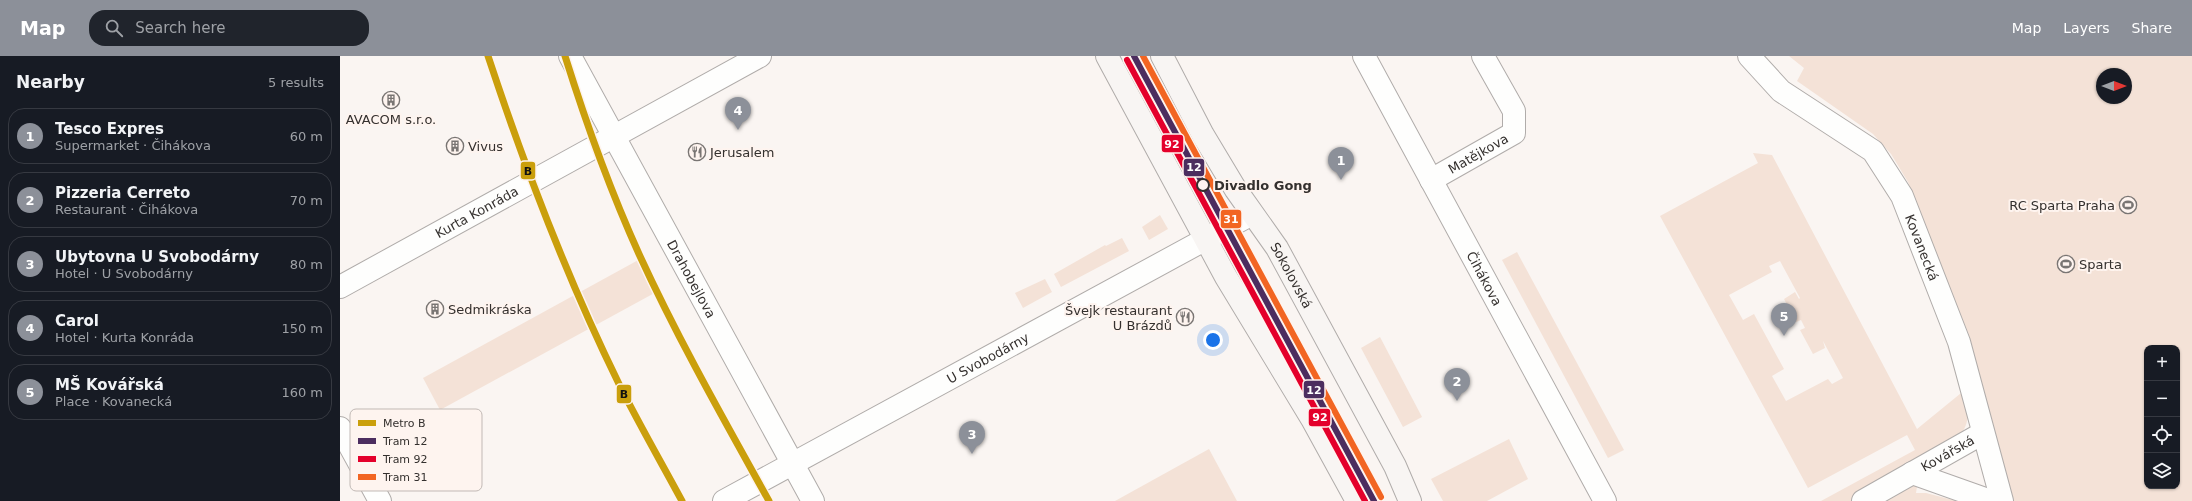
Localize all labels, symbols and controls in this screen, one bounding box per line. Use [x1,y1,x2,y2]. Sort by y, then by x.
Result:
search box [89,10,369,46]
text: Map [20,17,65,39]
icon: search [103,17,125,39]
text: Search here [135,19,225,37]
text: Map [2012,20,2041,36]
text: Layers [2063,20,2110,36]
text: Share [2132,20,2172,36]
north arrow [2096,68,2132,104]
text: Nearby [16,72,85,92]
text: 5 results [268,75,324,90]
building icon: AVACOM s.r.o. [381,90,401,110]
pin: 4 [725,97,751,130]
place label: AVACOM s.r.o. [346,112,436,127]
text: Tesco Expres [55,120,164,138]
text: 1 [25,129,35,144]
text: 60 m [290,129,323,144]
street label: Matějkova [1445,130,1511,176]
line badge: 92 [1161,134,1184,153]
building icon: Vivus [445,136,465,156]
text: Supermarket · Čihákova [55,138,211,153]
text: 92 [1164,138,1180,151]
place label: Vivus [468,139,503,154]
restaurant icon: Jerusalem [687,142,707,162]
place label: Jerusalem [709,145,774,160]
pin: 1 [1328,147,1354,180]
line badge: 12 [1183,158,1205,177]
line badge: B [520,161,536,180]
text: 12 [1186,161,1202,174]
text: B [524,165,532,178]
marker: Divadlo Gong [1196,178,1210,192]
place label: Divadlo Gong [1214,178,1312,193]
street label: Kurta Konráda [433,183,521,241]
text: Pizzeria Cerreto [55,184,190,202]
text: 2 [25,193,35,208]
text: 70 m [290,193,323,208]
sports icon: RC Sparta Praha [2118,195,2138,215]
place label: RC Sparta Praha [2009,198,2115,213]
text: Restaurant · Čihákova [55,202,198,217]
line badge: 31 [1220,209,1242,229]
street label: Kovanecká [1902,212,1942,283]
text: 31 [1223,213,1239,226]
street label: Drahobejlova [664,237,719,321]
street label: Sokolovská [1268,239,1316,311]
text: Ubytovna U Svobodárny [55,248,259,266]
street label: Čihákova [1464,249,1505,308]
sports icon: Sparta [2056,254,2076,274]
text: 3 [25,257,35,272]
text: 80 m [290,257,323,272]
place label: Sparta [2079,257,2122,272]
text: Hotel · U Svobodárny [55,266,193,281]
building icon: Sedmikráska [425,299,445,319]
place label: Sedmikráska [448,302,532,317]
place label: Švejk restaurant U Brázdů [1065,303,1172,333]
pin: 5 [1771,303,1797,336]
restaurant icon: Švejk restaurant U Brázdů [1175,307,1195,327]
text: Carol [55,312,99,330]
text: 4 [25,321,35,336]
text: 150 m [281,321,323,336]
street label: U Svobodárny [944,329,1031,386]
text: Hotel · Kurta Konráda [55,330,194,345]
your location [1203,330,1223,350]
map controls [2144,345,2180,489]
button: + [2144,345,2180,381]
pin: 2 [1444,368,1470,401]
text: MŠ Kovářská [55,376,164,394]
line badge: 12 [1303,380,1325,399]
button: − [2144,381,2180,417]
line badge: B [616,384,632,404]
text: 12 [1306,384,1322,397]
text: 5 [25,385,35,400]
text: 160 m [281,385,323,400]
text: B [620,388,628,401]
text: Place · Kovanecká [55,394,172,409]
line badge: 92 [1308,408,1331,427]
legend [350,409,482,491]
text: 92 [1312,411,1328,424]
text: Metro B [383,417,426,430]
button: locate [2144,417,2180,453]
pin: 3 [959,421,985,454]
street label: Kovářská [1918,432,1977,474]
text: Tram 12 [382,435,428,448]
text: Tram 92 [382,453,428,466]
button: layers [2144,453,2180,489]
text: Tram 31 [382,471,428,484]

